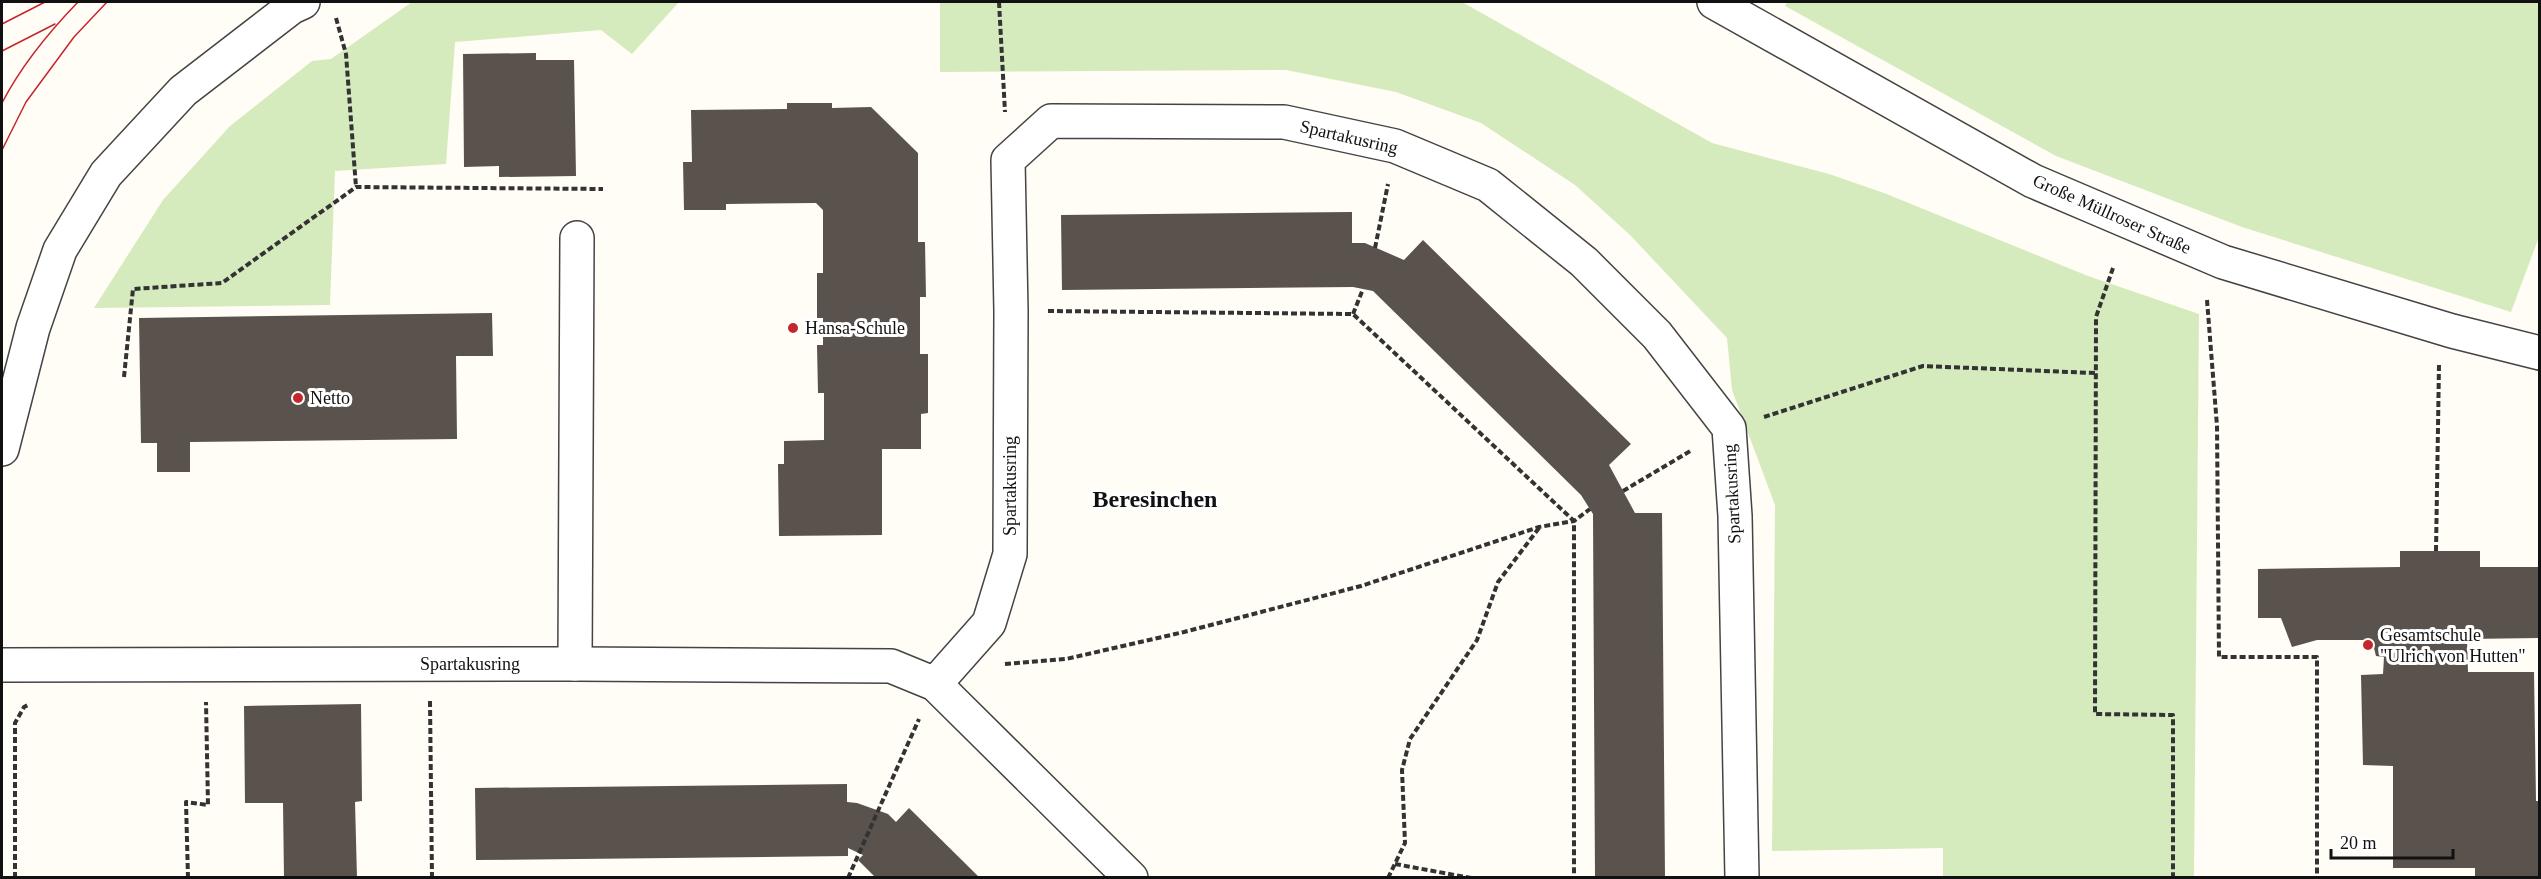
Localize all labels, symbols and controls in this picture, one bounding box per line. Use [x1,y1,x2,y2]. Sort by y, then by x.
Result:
street label: Spartakusring [1298,116,1400,158]
street label: Große Müllroser Straße [2030,170,2194,258]
place label: Hansa-Schule [805,318,905,338]
marker: Hansa-Schule [786,321,800,335]
place label: Netto [310,388,350,408]
marker: Netto [291,391,305,405]
street label: Spartakusring [1000,436,1020,536]
street label: Spartakusring [1719,444,1745,544]
district label: Beresinchen [1093,486,1217,512]
place label: Gesamtschule "Ulrich von Hutten" [2380,625,2526,666]
marker: Gesamtschule "Ulrich von Hutten" [2361,638,2375,652]
street label: Spartakusring [420,654,520,674]
scale bar [2331,822,2452,860]
text: 20 m [2340,833,2377,853]

